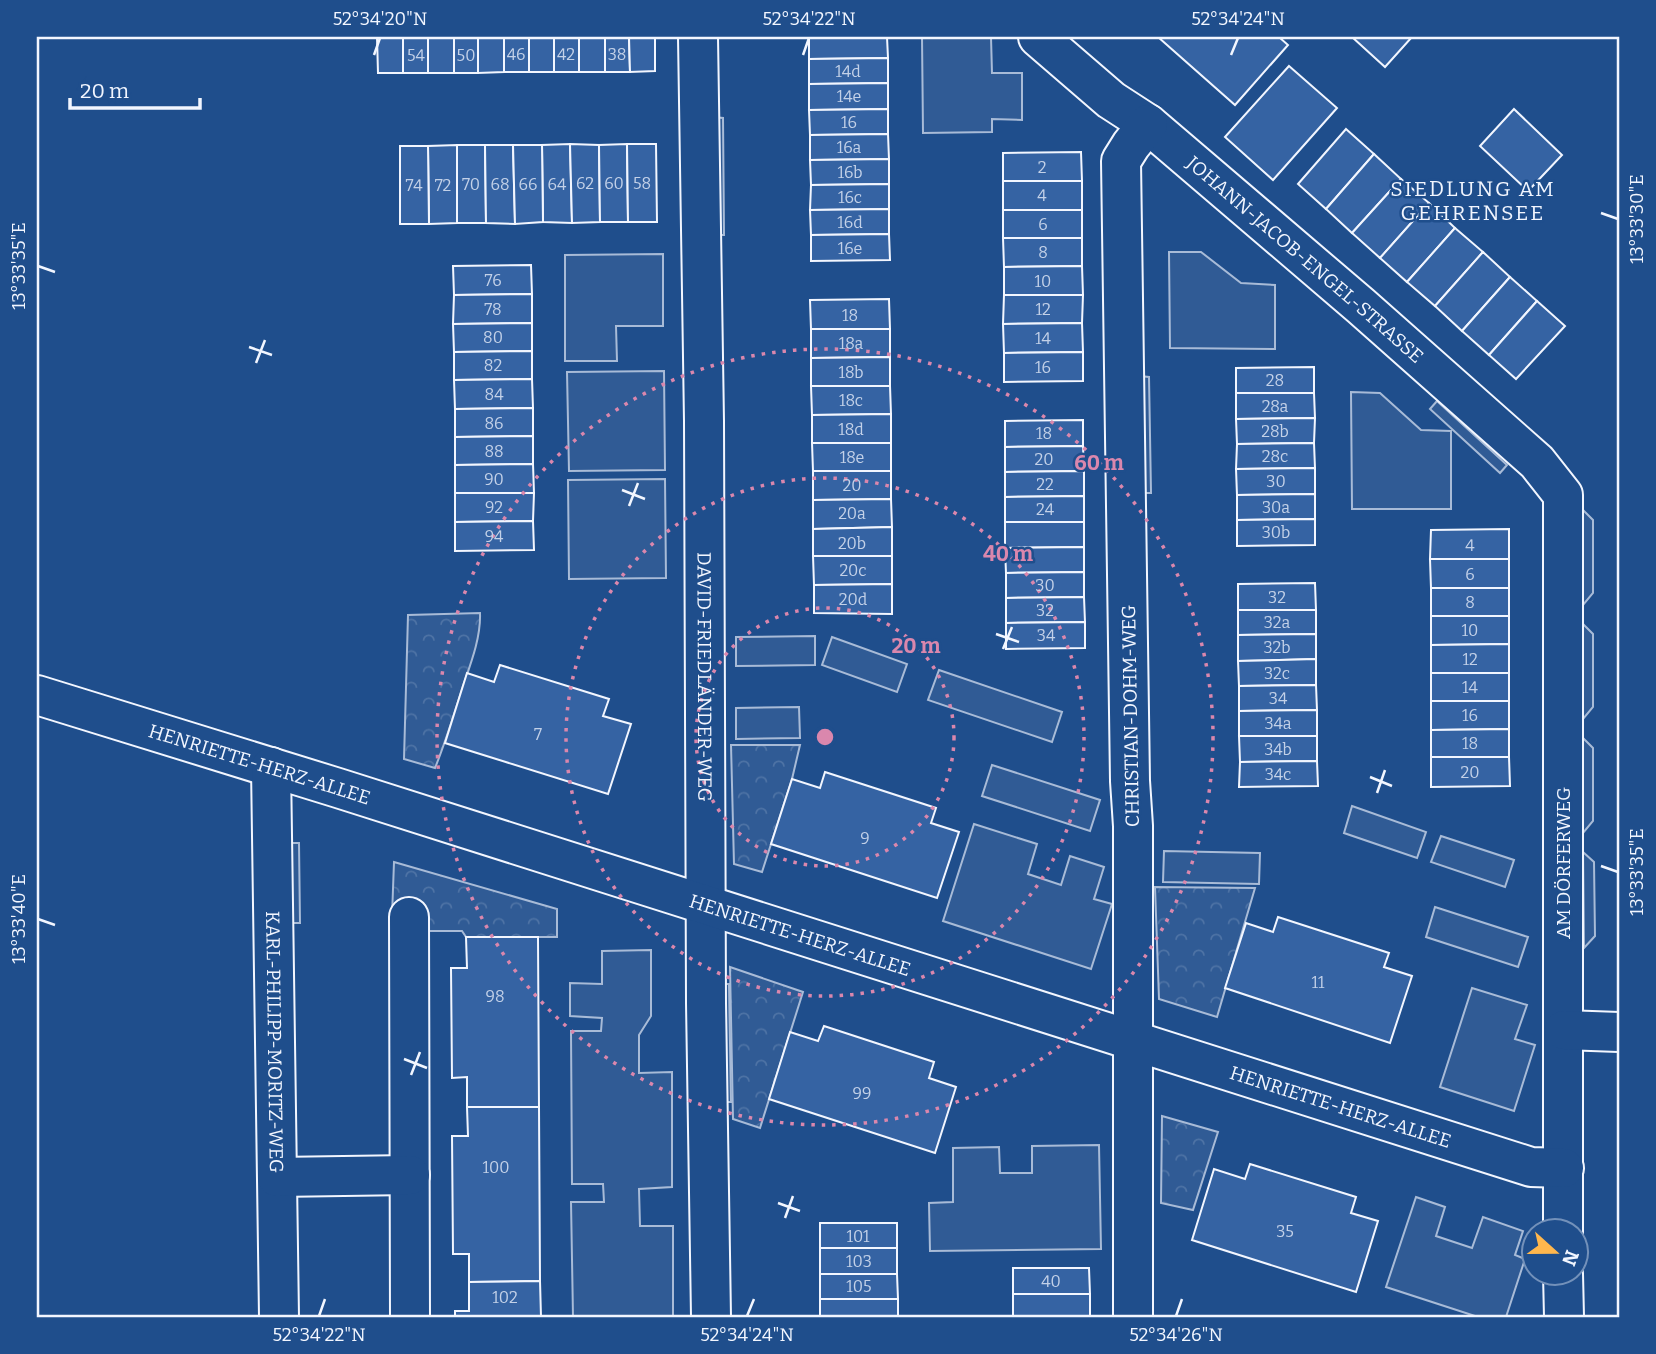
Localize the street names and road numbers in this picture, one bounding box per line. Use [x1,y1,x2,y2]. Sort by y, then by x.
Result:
street label: JOHANN-JACOB-ENGEL-STRASSE [1181,151,1428,368]
street label: DAVID-FRIEDLÄNDER-WEG [692,552,716,802]
street label: CHRISTIAN-DOHM-WEG [1117,605,1144,827]
street label: HENRIETTE-HERZ-ALLEE [146,719,373,810]
street label: AM DÖRFERWEG [1552,787,1575,939]
street label: HENRIETTE-HERZ-ALLEE [687,889,914,981]
street label: KARL-PHILIPP-MORITZ-WEG [261,911,288,1173]
street label: HENRIETTE-HERZ-ALLEE [1227,1061,1454,1153]

